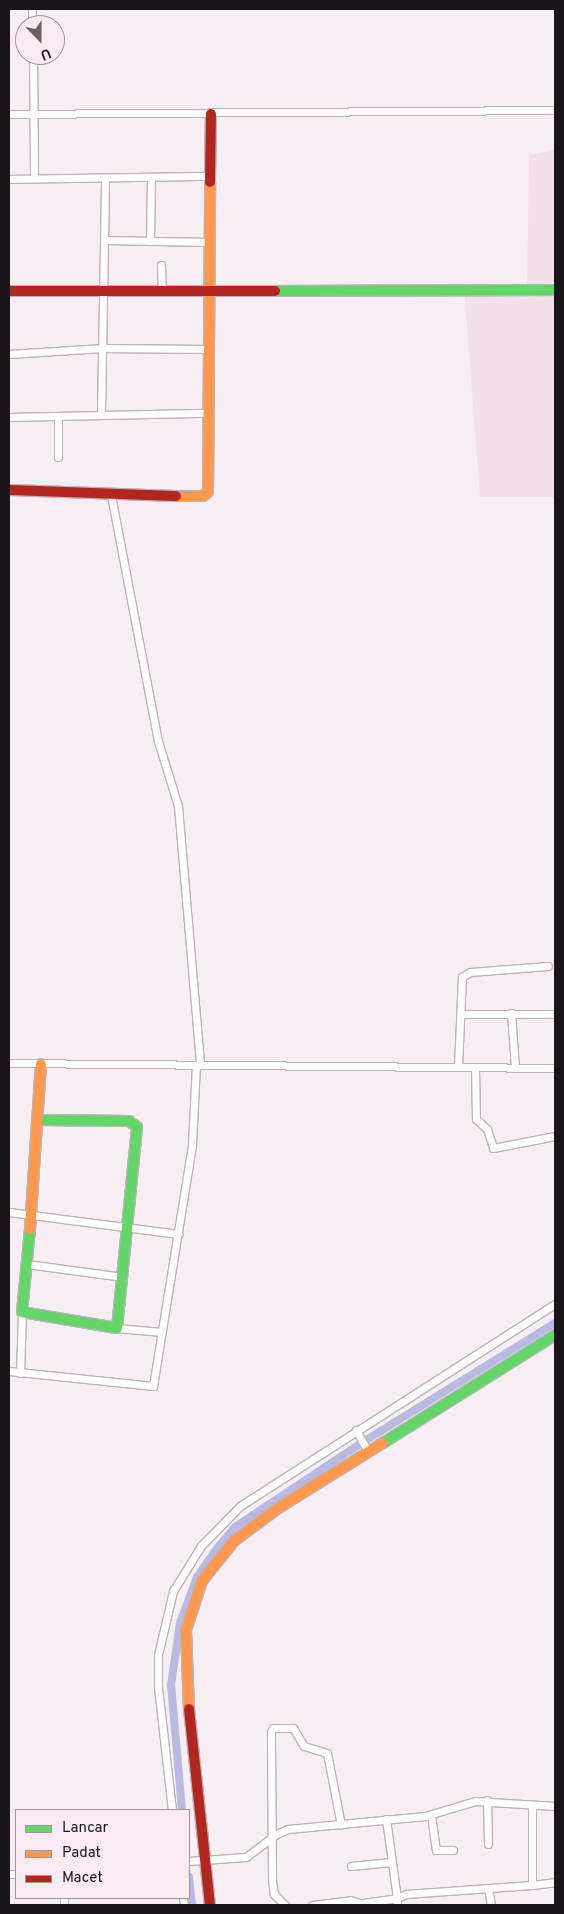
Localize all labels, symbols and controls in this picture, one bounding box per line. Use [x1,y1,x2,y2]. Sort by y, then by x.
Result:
north arrow [15,15,65,65]
text: U [38,44,53,63]
legend [15,1809,190,1899]
text: Lancar [62,1819,108,1838]
text: Padat [62,1844,101,1863]
text: Macet [62,1869,103,1888]

